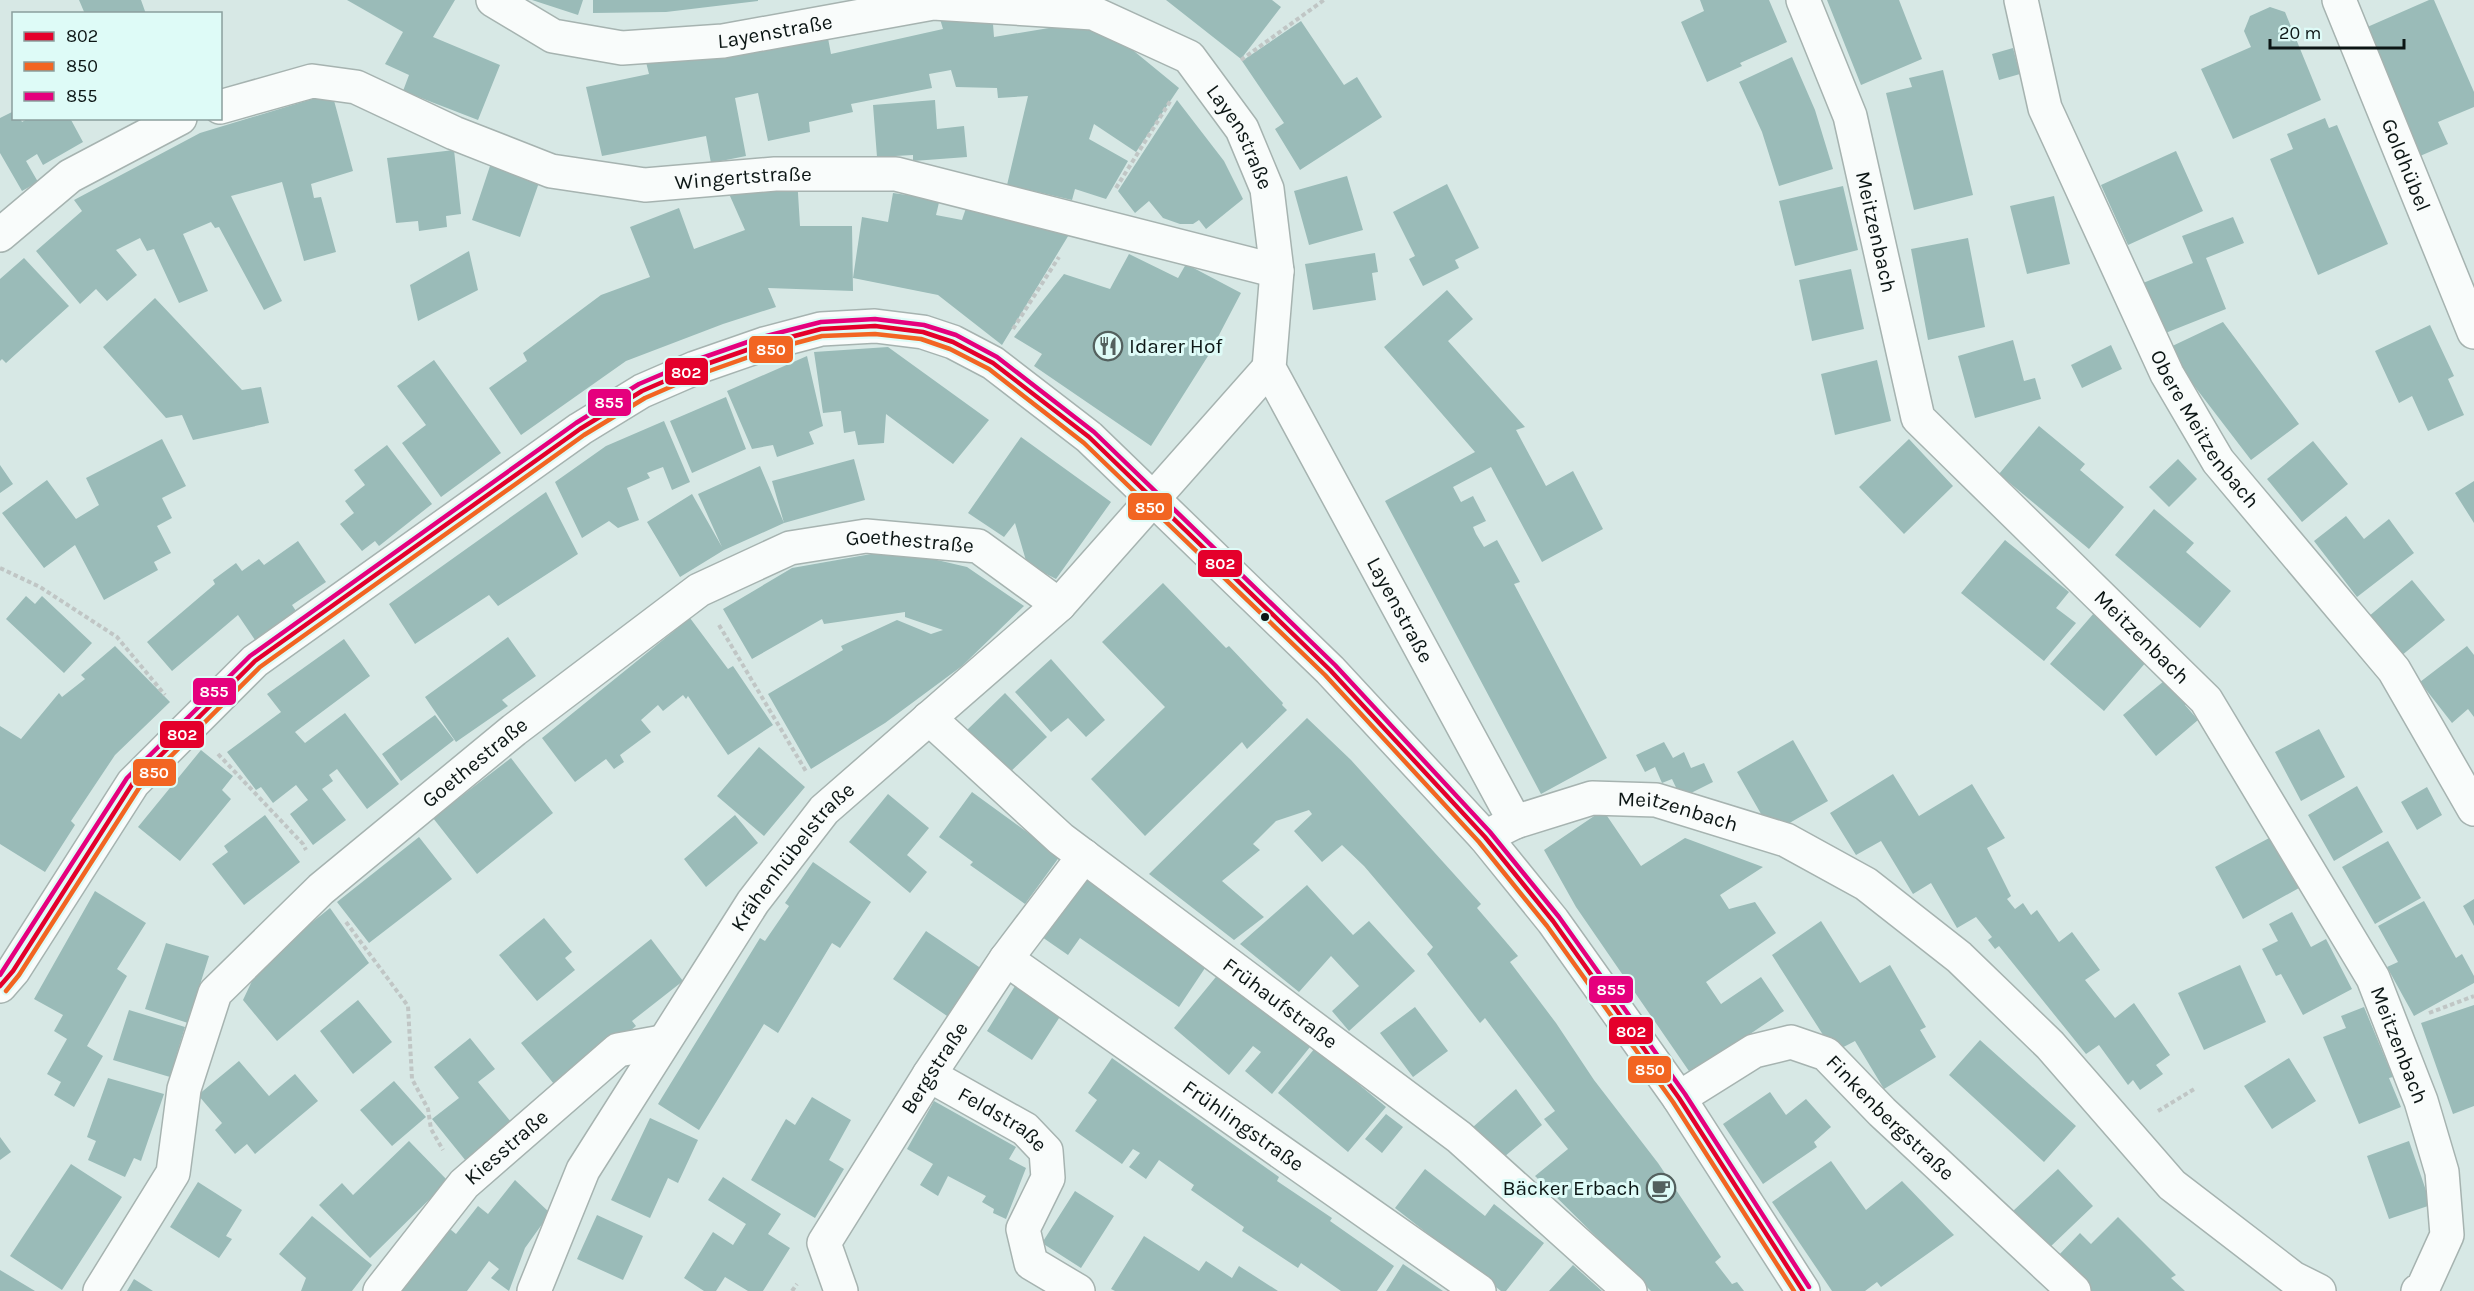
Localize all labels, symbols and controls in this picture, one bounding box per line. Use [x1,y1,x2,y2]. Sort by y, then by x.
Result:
street label: Layenstraße [717,9,834,53]
legend [12,12,222,120]
scale bar [2270,12,2404,50]
text: 20 m [2279,22,2321,44]
text: 802 [66,25,98,47]
text: 850 [66,55,98,77]
street label: Layenstraße [1201,80,1278,193]
text: 855 [66,85,97,107]
street label: Goldhübel [2376,115,2436,215]
street label: Wingertstraße [674,162,812,194]
street label: Meitzenbach [1851,169,1901,295]
restaurant icon: Idarer Hof [1092,330,1124,362]
place label: Idarer Hof [1129,334,1223,358]
line badge: 850 [748,335,794,364]
text: 850 [756,340,786,359]
street label: Obere Meitzenbach [2146,346,2264,513]
line badge: 802 [664,357,709,386]
text: 802 [671,363,701,382]
line badge: 855 [587,388,632,417]
text: 855 [595,393,623,412]
line badge: 850 [1127,492,1173,521]
text: 850 [1135,498,1165,517]
street label: Goethestraße [844,523,975,558]
line badge: 802 [1197,549,1243,578]
street label: Layenstraße [1362,553,1438,667]
text: 802 [1205,554,1235,573]
street label: Meitzenbach [2089,585,2194,689]
unlabelled marker [1259,611,1271,623]
line badge: 855 [192,677,237,706]
text: 855 [200,682,228,701]
street label: Goethestraße [417,712,532,813]
line badge: 802 [159,720,205,749]
text: 802 [167,725,197,744]
line badge: 850 [132,758,177,787]
text: 850 [139,763,169,782]
street label: Krähenhübelstraße [726,777,859,936]
street label: Meitzenbach [1617,787,1741,837]
street label: Frühaufstraße [1218,953,1342,1054]
line badge: 855 [1588,975,1634,1004]
text: 855 [1597,980,1625,999]
street label: Meitzenbach [2365,983,2433,1107]
line badge: 802 [1608,1016,1654,1045]
street label: Bergstraße [896,1017,973,1118]
text: 802 [1616,1022,1646,1041]
street label: Finkenbergstraße [1821,1050,1959,1185]
line badge: 850 [1627,1055,1672,1084]
text: 850 [1635,1060,1665,1079]
street label: Frühlingstraße [1178,1075,1309,1176]
street label: Feldstraße [954,1082,1052,1156]
street label: Kiesstraße [460,1105,553,1190]
cafe icon: Bäcker Erbach [1645,1172,1677,1204]
place label: Bäcker Erbach [1502,1176,1640,1200]

